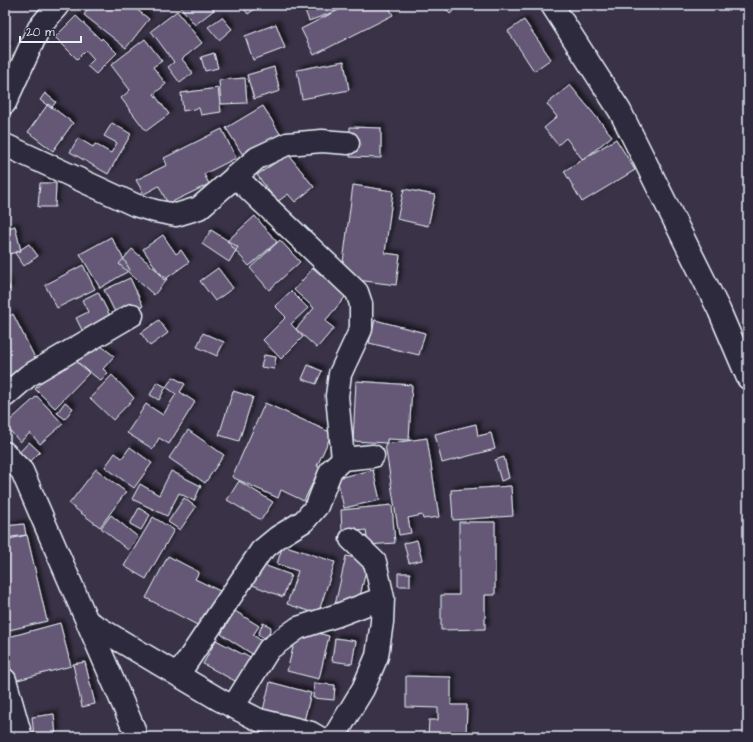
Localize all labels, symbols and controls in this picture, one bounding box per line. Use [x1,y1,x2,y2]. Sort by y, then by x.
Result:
scale bar [20,18,81,44]
text: 20 m [26,24,55,41]

